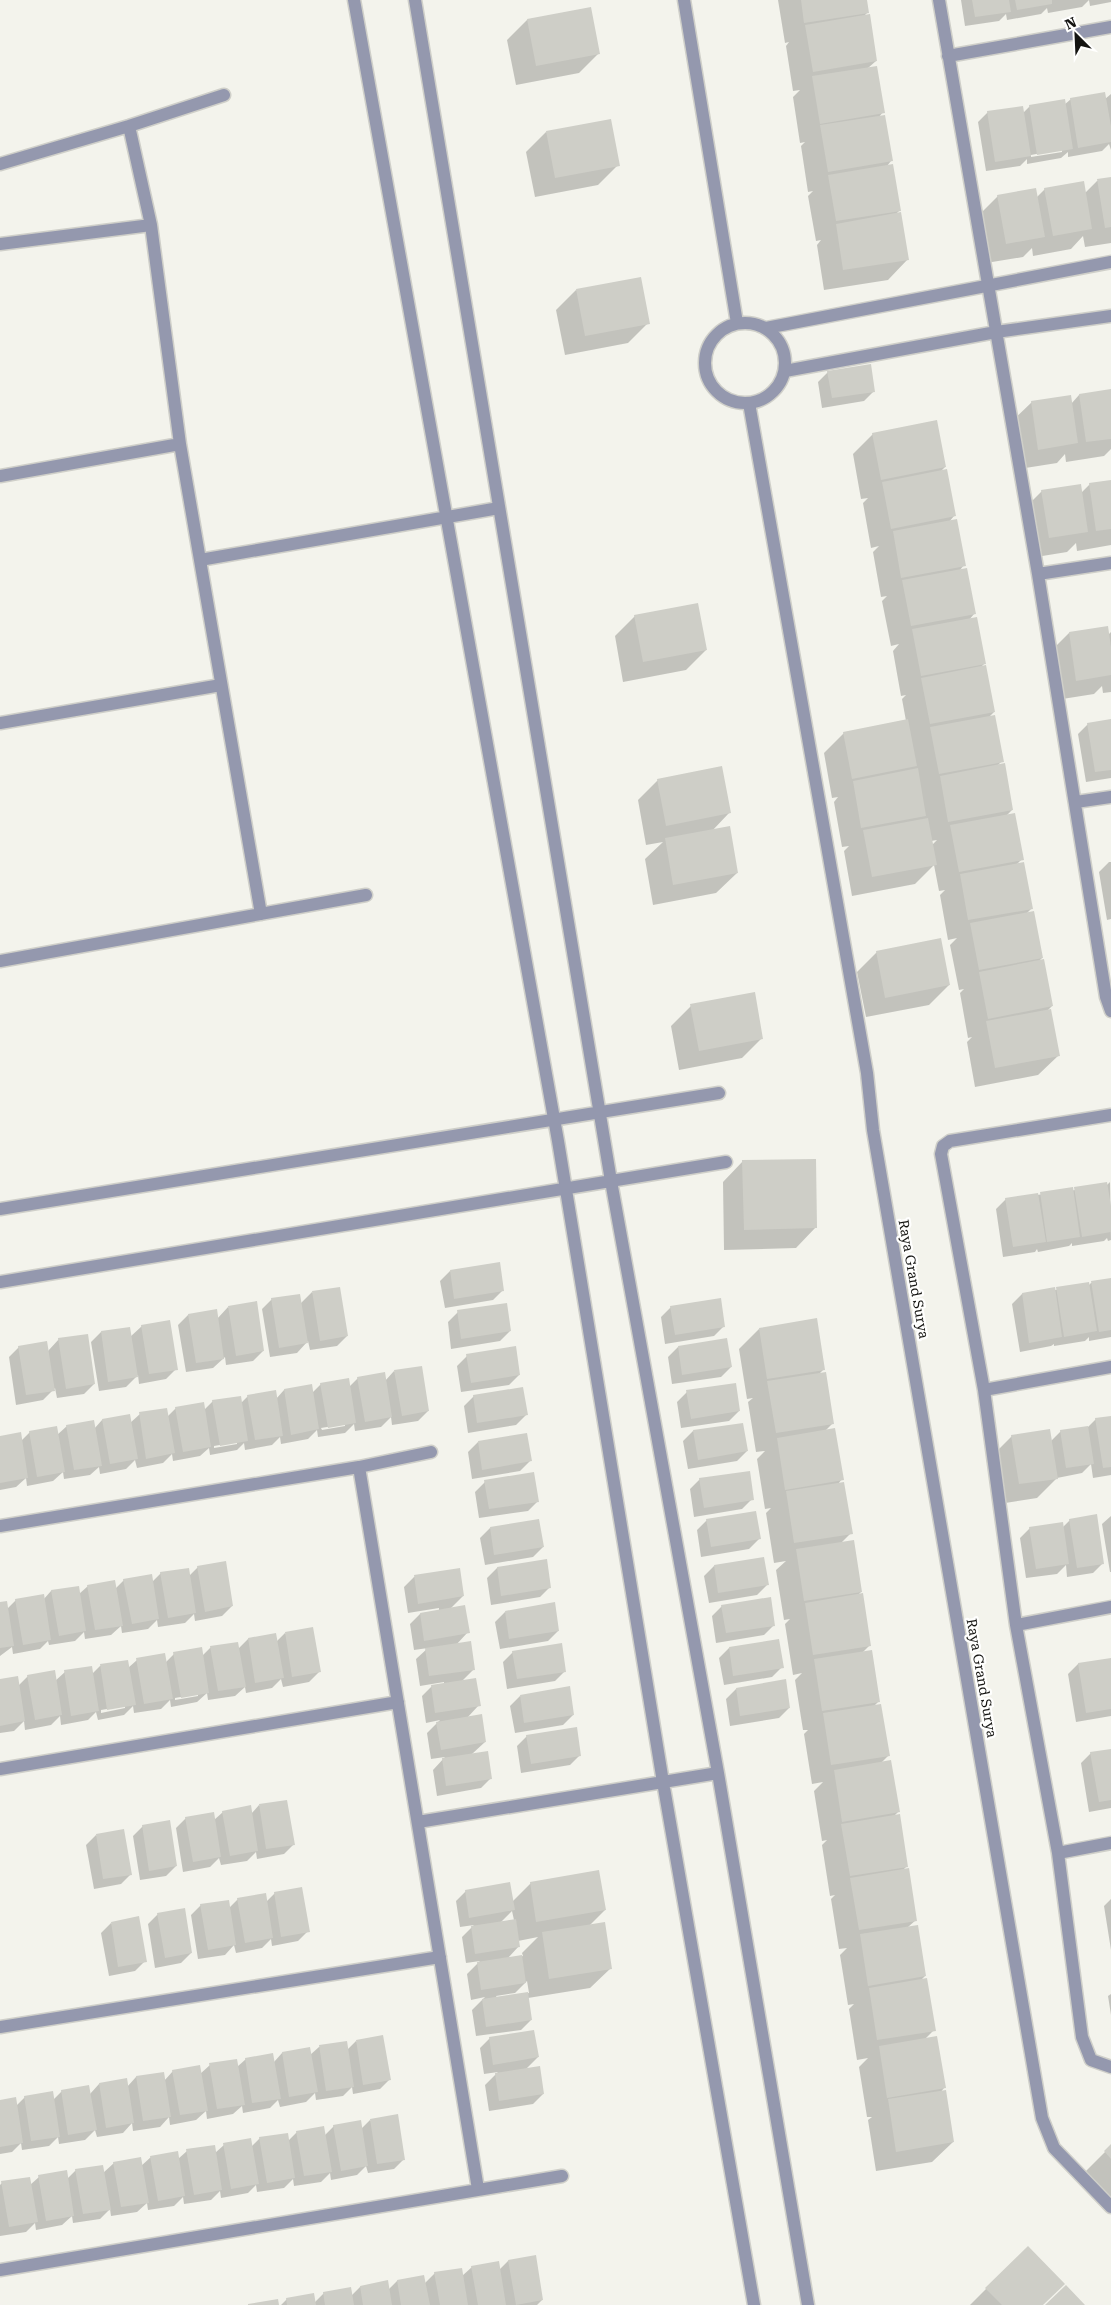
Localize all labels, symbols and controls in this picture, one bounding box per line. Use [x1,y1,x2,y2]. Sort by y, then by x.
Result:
north arrow [1051,10,1101,60]
text: N [1063,14,1079,33]
street label: Raya Grand Surya [896,1218,932,1340]
street label: Raya Grand Surya [964,1617,1000,1739]

